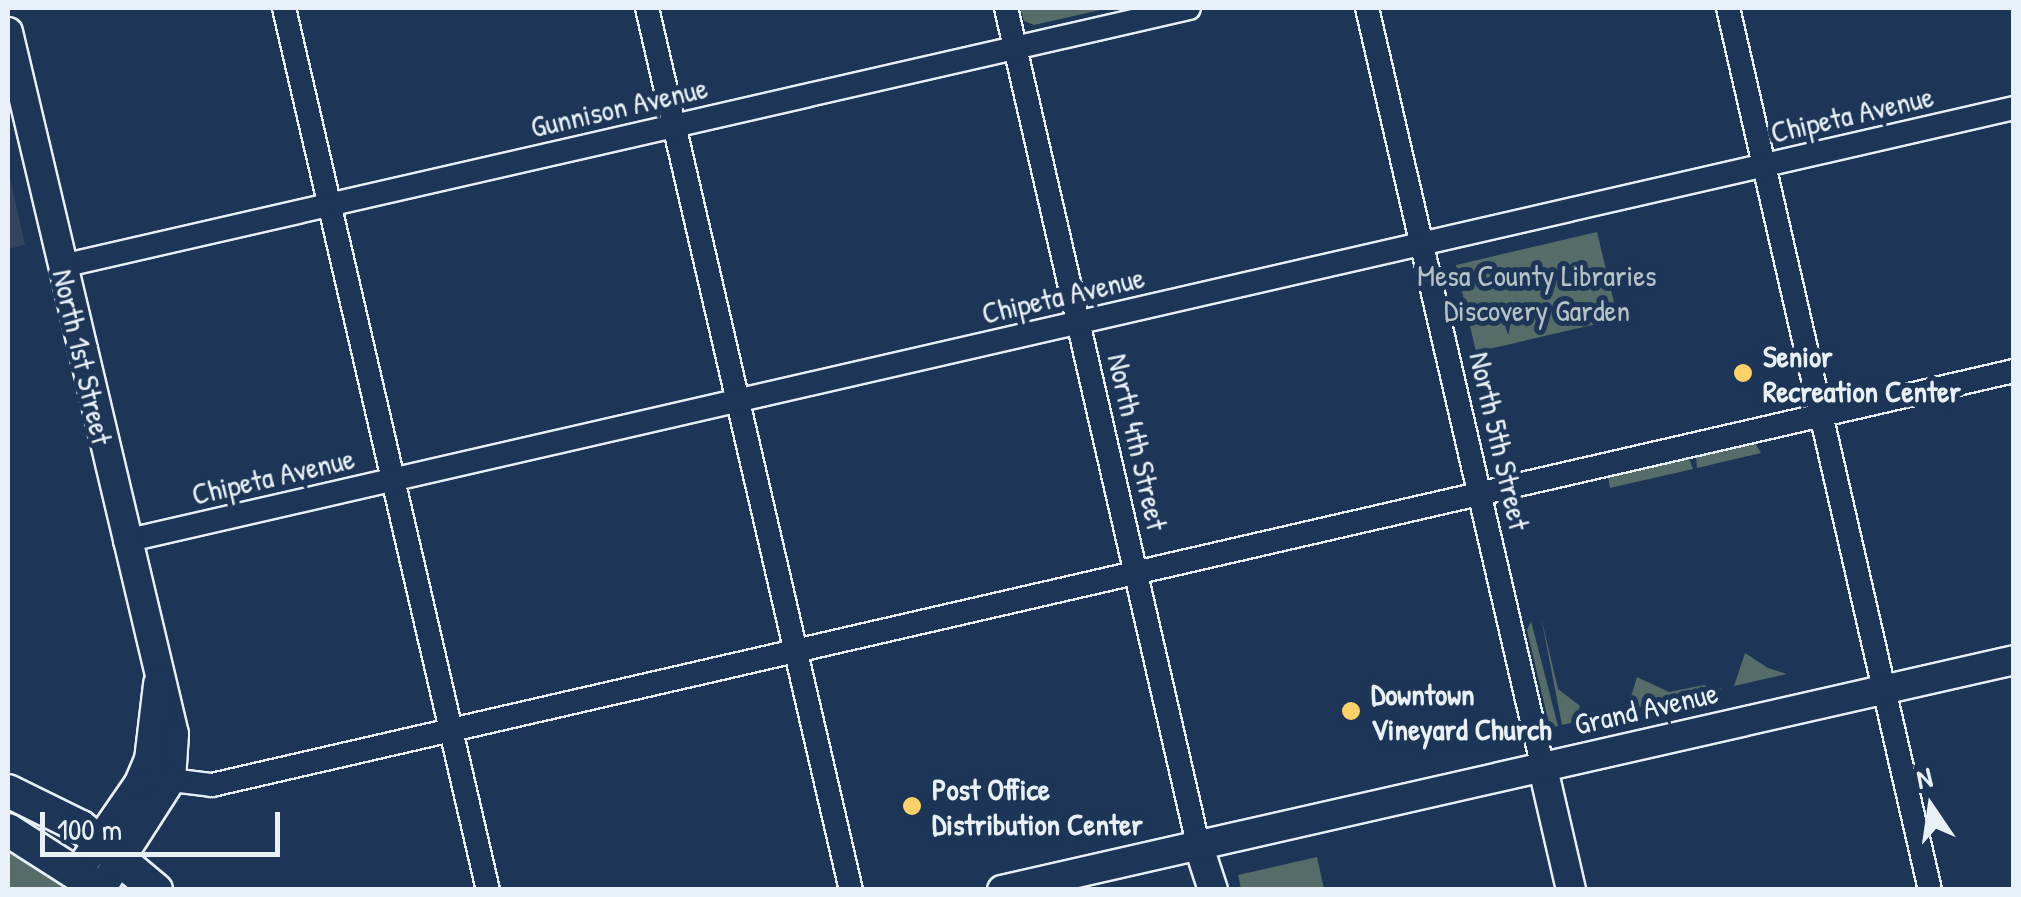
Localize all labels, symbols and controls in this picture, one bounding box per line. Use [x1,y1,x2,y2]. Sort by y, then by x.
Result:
street label: Gunnison Avenue [527,69,711,145]
street label: Chipeta Avenue [1767,78,1937,150]
park label: Mesa County Libraries Discovery Garden [1417,257,1657,328]
street label: Chipeta Avenue [978,259,1148,331]
street label: North 1st Street [45,266,121,448]
place label: Senior Recreation Center [1763,338,1961,408]
street label: North 5th Street [1462,348,1538,534]
street label: North 4th Street [1100,350,1176,534]
marker: Senior Recreation Center [1732,362,1754,384]
street label: Chipeta Avenue [188,440,358,512]
street label: Grand Avenue [1571,674,1721,742]
place label: Downtown Vineyard Church [1371,676,1552,746]
marker: Downtown Vineyard Church [1340,700,1362,722]
north arrow [1881,757,1981,857]
text: N [1913,758,1936,798]
place label: Post Office Distribution Center [932,771,1143,842]
scale bar [45,792,285,854]
marker: Post Office Distribution Center [901,795,923,817]
text: 100 m [57,809,122,849]

